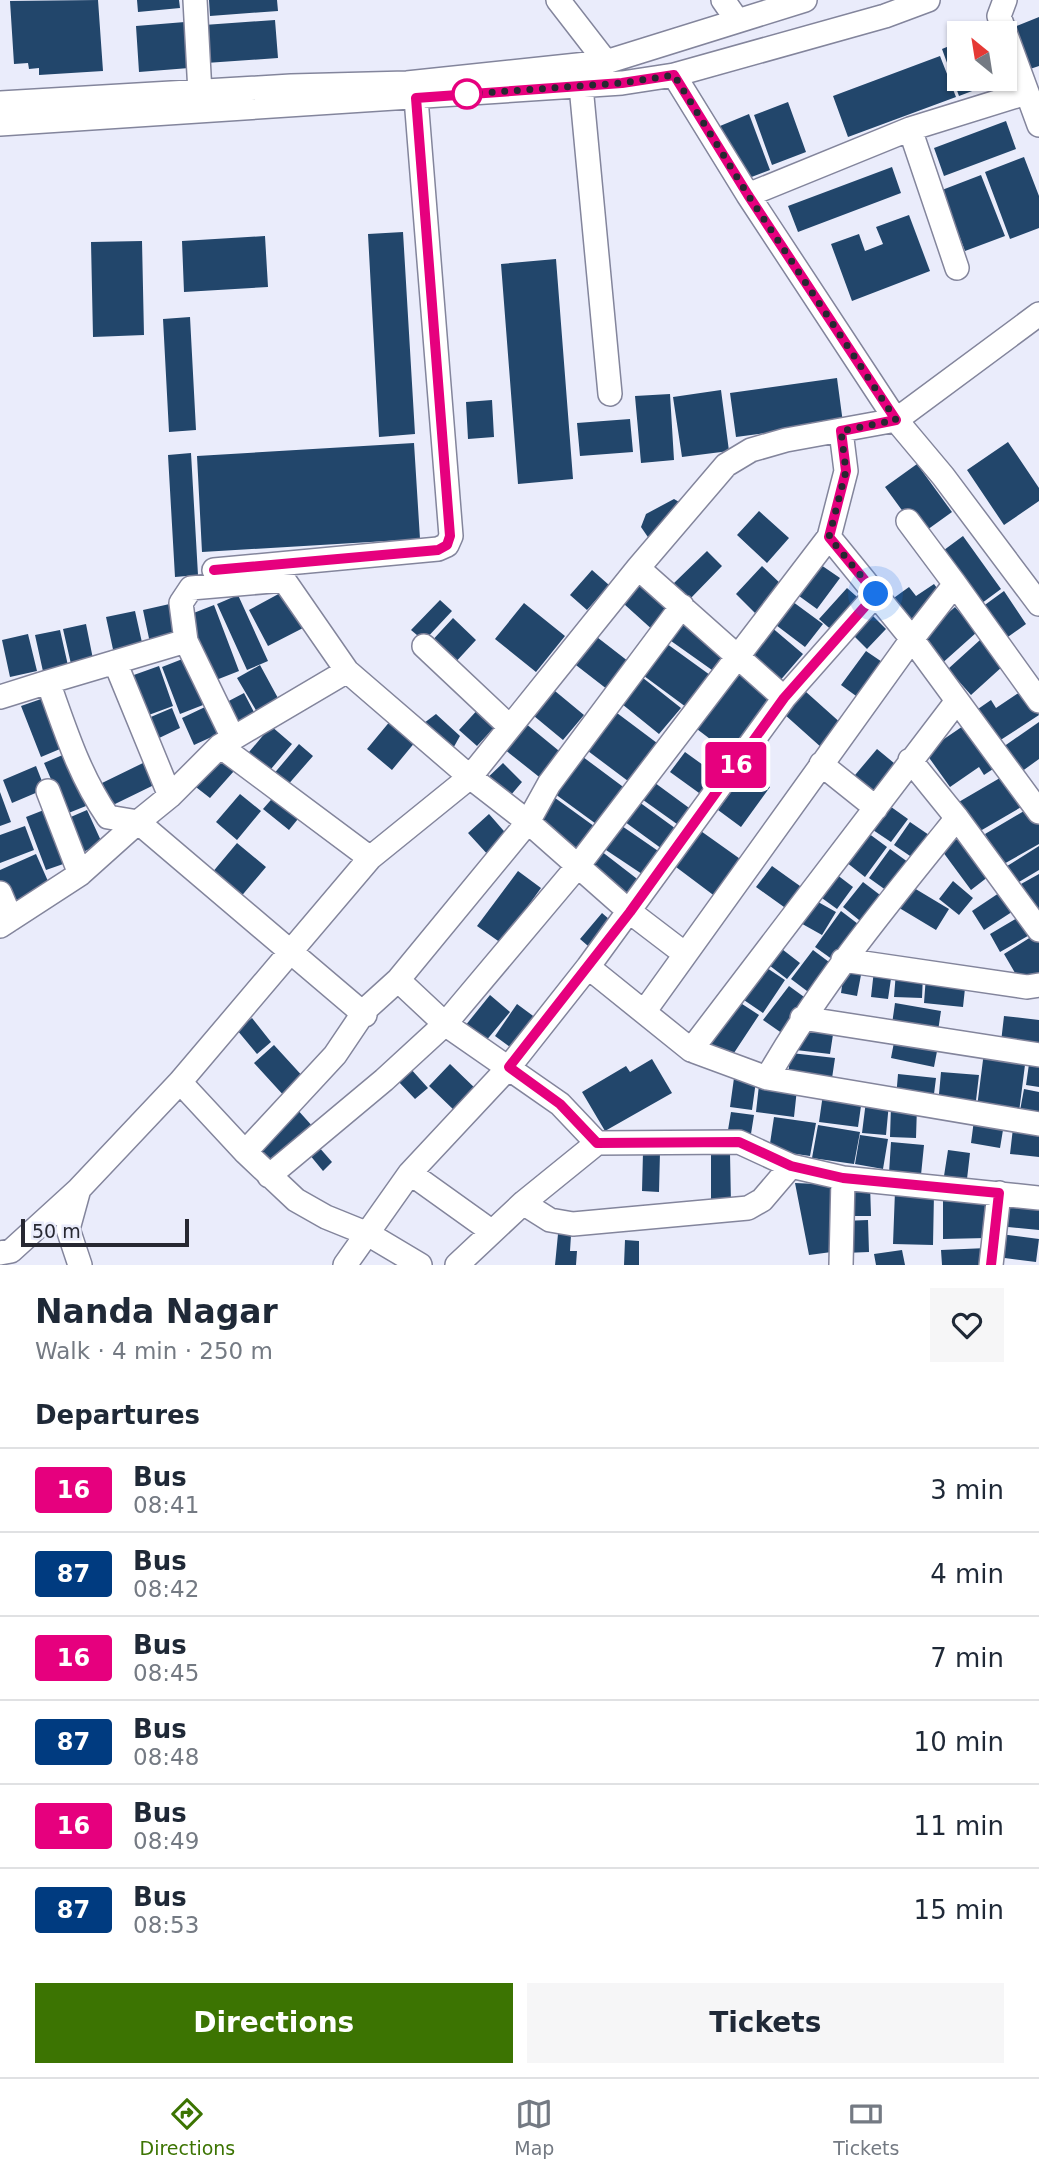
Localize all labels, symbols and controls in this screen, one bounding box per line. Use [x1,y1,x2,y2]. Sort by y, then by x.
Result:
north arrow [947,21,1017,91]
map controls [947,21,1017,91]
unlabelled marker [452,79,482,109]
your location [858,576,893,611]
line badge: 16 [704,742,768,788]
text: 16 [719,751,753,779]
scale bar [21,1216,189,1248]
text: 50 m [32,1220,81,1242]
button: heart [930,1288,1004,1362]
text: Nanda Nagar [35,1292,278,1331]
text: Walk · 4 min · 250 m [35,1338,273,1364]
text: Departures [35,1400,200,1430]
text: Bus [133,1462,187,1492]
text: 3 min [930,1475,1004,1505]
text: 16 [57,1476,90,1504]
text: 08:41 [133,1492,199,1518]
text: Bus [133,1546,187,1576]
text: 4 min [930,1559,1004,1589]
text: 87 [57,1560,90,1588]
text: 08:42 [133,1576,199,1602]
text: Bus [133,1630,187,1660]
text: 7 min [930,1643,1004,1673]
text: 16 [57,1644,90,1672]
text: 08:45 [133,1660,199,1686]
text: Bus [133,1714,187,1744]
text: 10 min [914,1727,1004,1757]
text: 87 [57,1728,90,1756]
text: 08:48 [133,1744,199,1770]
text: Bus [133,1798,187,1828]
text: 11 min [914,1811,1004,1841]
text: 16 [57,1812,90,1840]
text: 08:49 [133,1828,199,1854]
text: Bus [133,1882,187,1912]
text: 15 min [914,1895,1004,1925]
text: 87 [57,1896,90,1924]
text: 08:53 [133,1912,199,1938]
button: Directions [35,1983,513,2063]
button: Tickets [527,1983,1004,2063]
tab: Directions [140,2095,235,2159]
tab: Map [514,2095,554,2159]
tab: Tickets [833,2095,899,2159]

